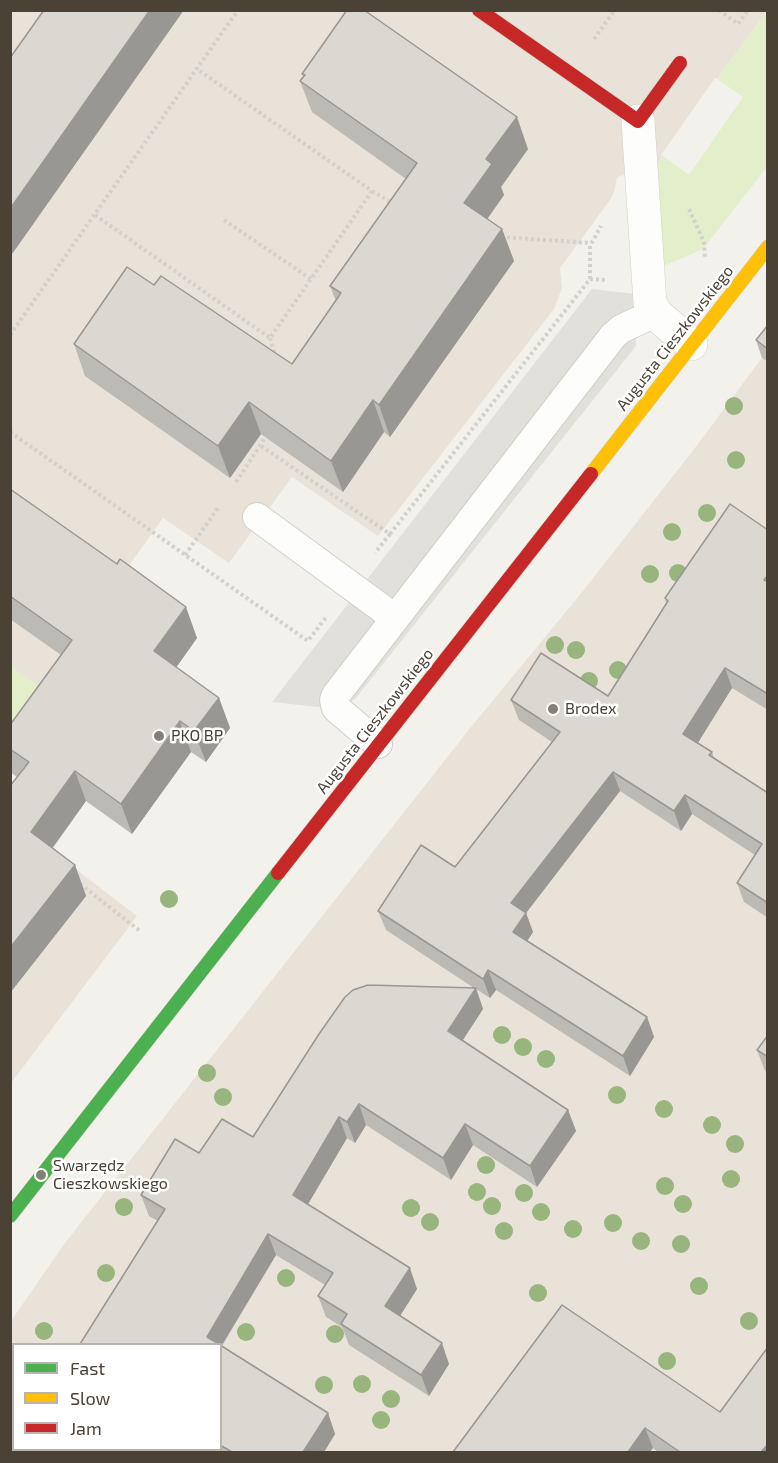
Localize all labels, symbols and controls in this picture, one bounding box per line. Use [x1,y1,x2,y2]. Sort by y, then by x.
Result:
street label: Augusta Cieszkowskiego [612,262,738,414]
street label: Augusta Cieszkowskiego [312,645,438,797]
place label: Brodex [565,699,616,719]
marker: Brodex [546,702,560,716]
place label: PKO BP [171,726,223,746]
marker: PKO BP [152,729,166,743]
place label: Swarzędz Cieszkowskiego [53,1156,168,1194]
marker: Swarzędz Cieszkowskiego [34,1168,48,1182]
legend [12,1343,222,1451]
text: Fast [70,1357,105,1379]
text: Slow [70,1387,110,1409]
text: Jam [70,1417,102,1439]

